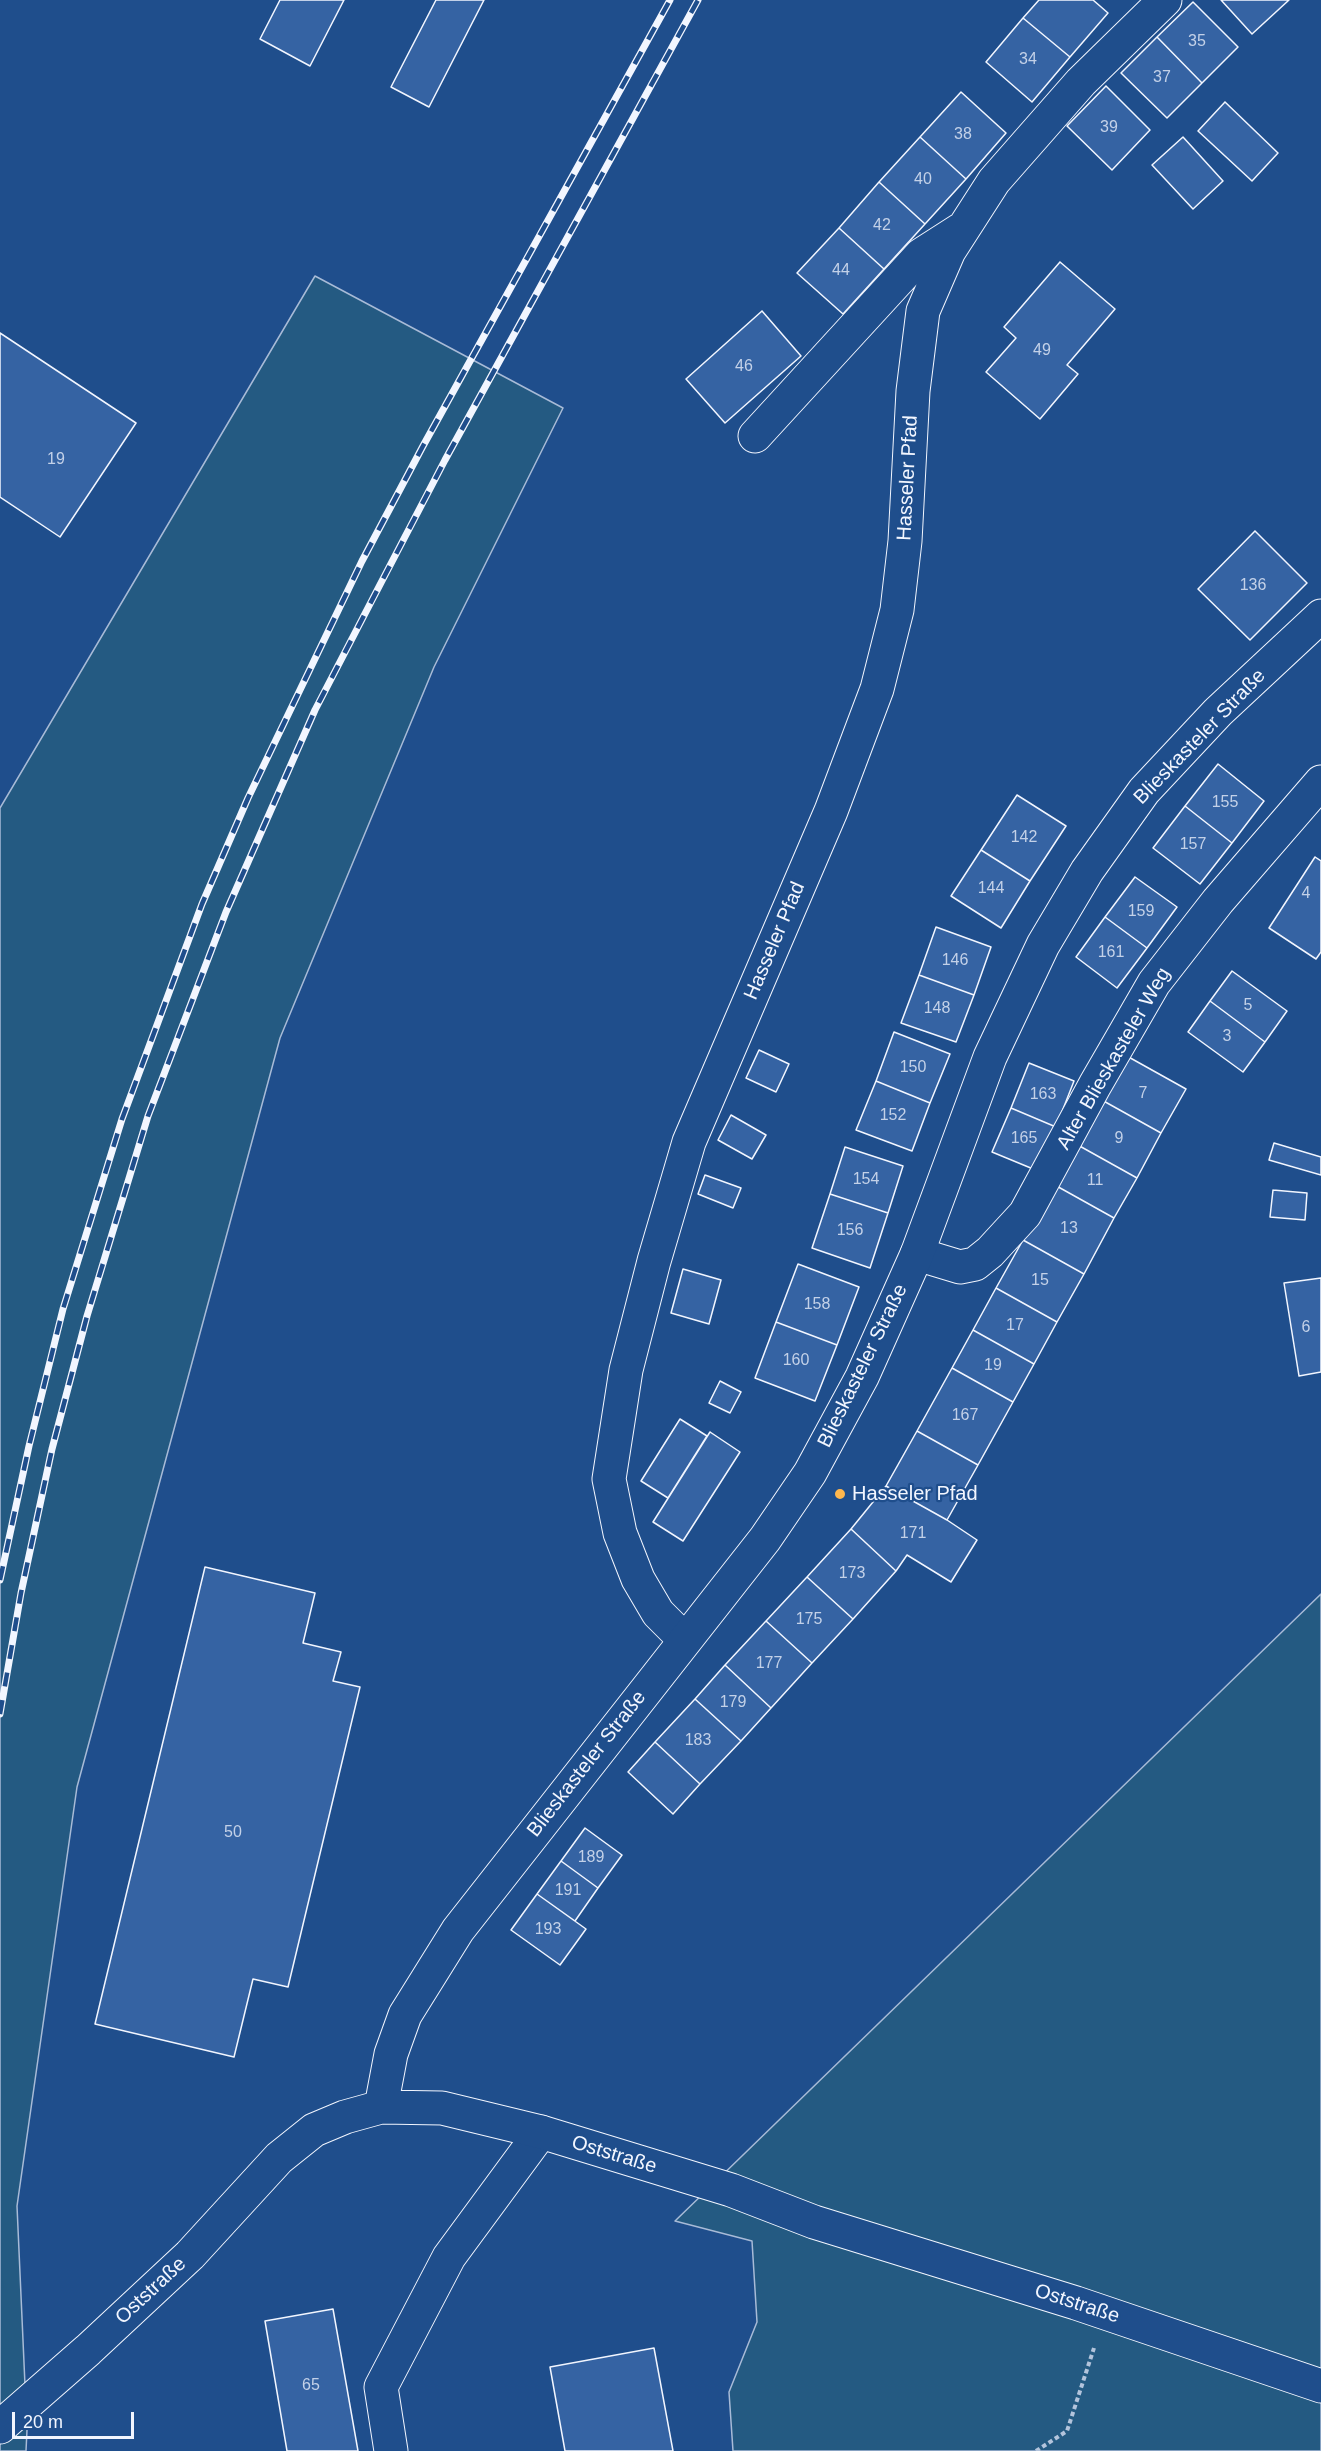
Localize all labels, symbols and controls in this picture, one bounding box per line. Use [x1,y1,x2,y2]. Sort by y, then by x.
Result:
house number: 35 [1188,32,1206,52]
house number: 34 [1019,50,1037,70]
house number: 37 [1153,68,1171,88]
house number: 39 [1100,118,1118,138]
house number: 38 [954,125,972,145]
house number: 40 [914,170,932,190]
house number: 42 [873,216,891,236]
house number: 44 [832,261,850,281]
house number: 49 [1033,341,1051,361]
house number: 46 [735,357,753,377]
street label: Hasseler Pfad [893,415,923,541]
house number: 19 [47,450,65,470]
house number: 136 [1240,576,1266,596]
street label: Blieskasteler Straße [1129,664,1271,810]
house number: 155 [1212,793,1238,813]
house number: 142 [1011,828,1037,848]
house number: 157 [1180,835,1206,855]
street label: Hasseler Pfad [739,878,811,1004]
house number: 144 [978,879,1004,899]
house number: 4 [1302,884,1310,904]
house number: 159 [1128,902,1154,922]
house number: 161 [1098,943,1124,963]
house number: 146 [942,951,968,971]
street label: Alter Blieskasteler Weg [1052,964,1176,1154]
house number: 5 [1244,996,1252,1016]
house number: 148 [924,999,950,1019]
house number: 3 [1223,1027,1231,1047]
house number: 150 [900,1058,926,1078]
house number: 7 [1139,1084,1147,1104]
house number: 163 [1030,1085,1056,1105]
house number: 152 [880,1106,906,1126]
house number: 165 [1011,1129,1037,1149]
house number: 9 [1115,1129,1123,1149]
house number: 154 [853,1170,879,1190]
house number: 11 [1087,1171,1103,1191]
house number: 13 [1060,1219,1078,1239]
house number: 156 [837,1221,863,1241]
house number: 15 [1031,1271,1049,1291]
street label: Blieskasteler Straße [813,1280,913,1452]
house number: 158 [804,1295,830,1315]
house number: 17 [1006,1316,1024,1336]
house number: 6 [1302,1318,1310,1338]
house number: 160 [783,1351,809,1371]
house number: 19 [984,1356,1002,1376]
house number: 167 [952,1406,978,1426]
place label: Hasseler Pfad [852,1482,978,1506]
marker: Hasseler Pfad [833,1487,847,1501]
house number: 171 [900,1524,926,1544]
house number: 173 [839,1564,865,1584]
house number: 175 [796,1610,822,1630]
house number: 177 [756,1654,782,1674]
street label: Blieskasteler Straße [522,1686,652,1842]
house number: 179 [720,1693,746,1713]
house number: 183 [685,1731,711,1751]
house number: 50 [224,1823,242,1843]
house number: 189 [578,1848,604,1868]
house number: 191 [555,1881,581,1901]
house number: 193 [535,1920,561,1940]
street label: Oststraße [569,2131,659,2179]
street label: Oststraße [111,2252,191,2330]
street label: Oststraße [1032,2279,1122,2329]
house number: 65 [302,2376,320,2396]
scale bar [15,2400,136,2438]
text: 20 m [23,2412,63,2432]

